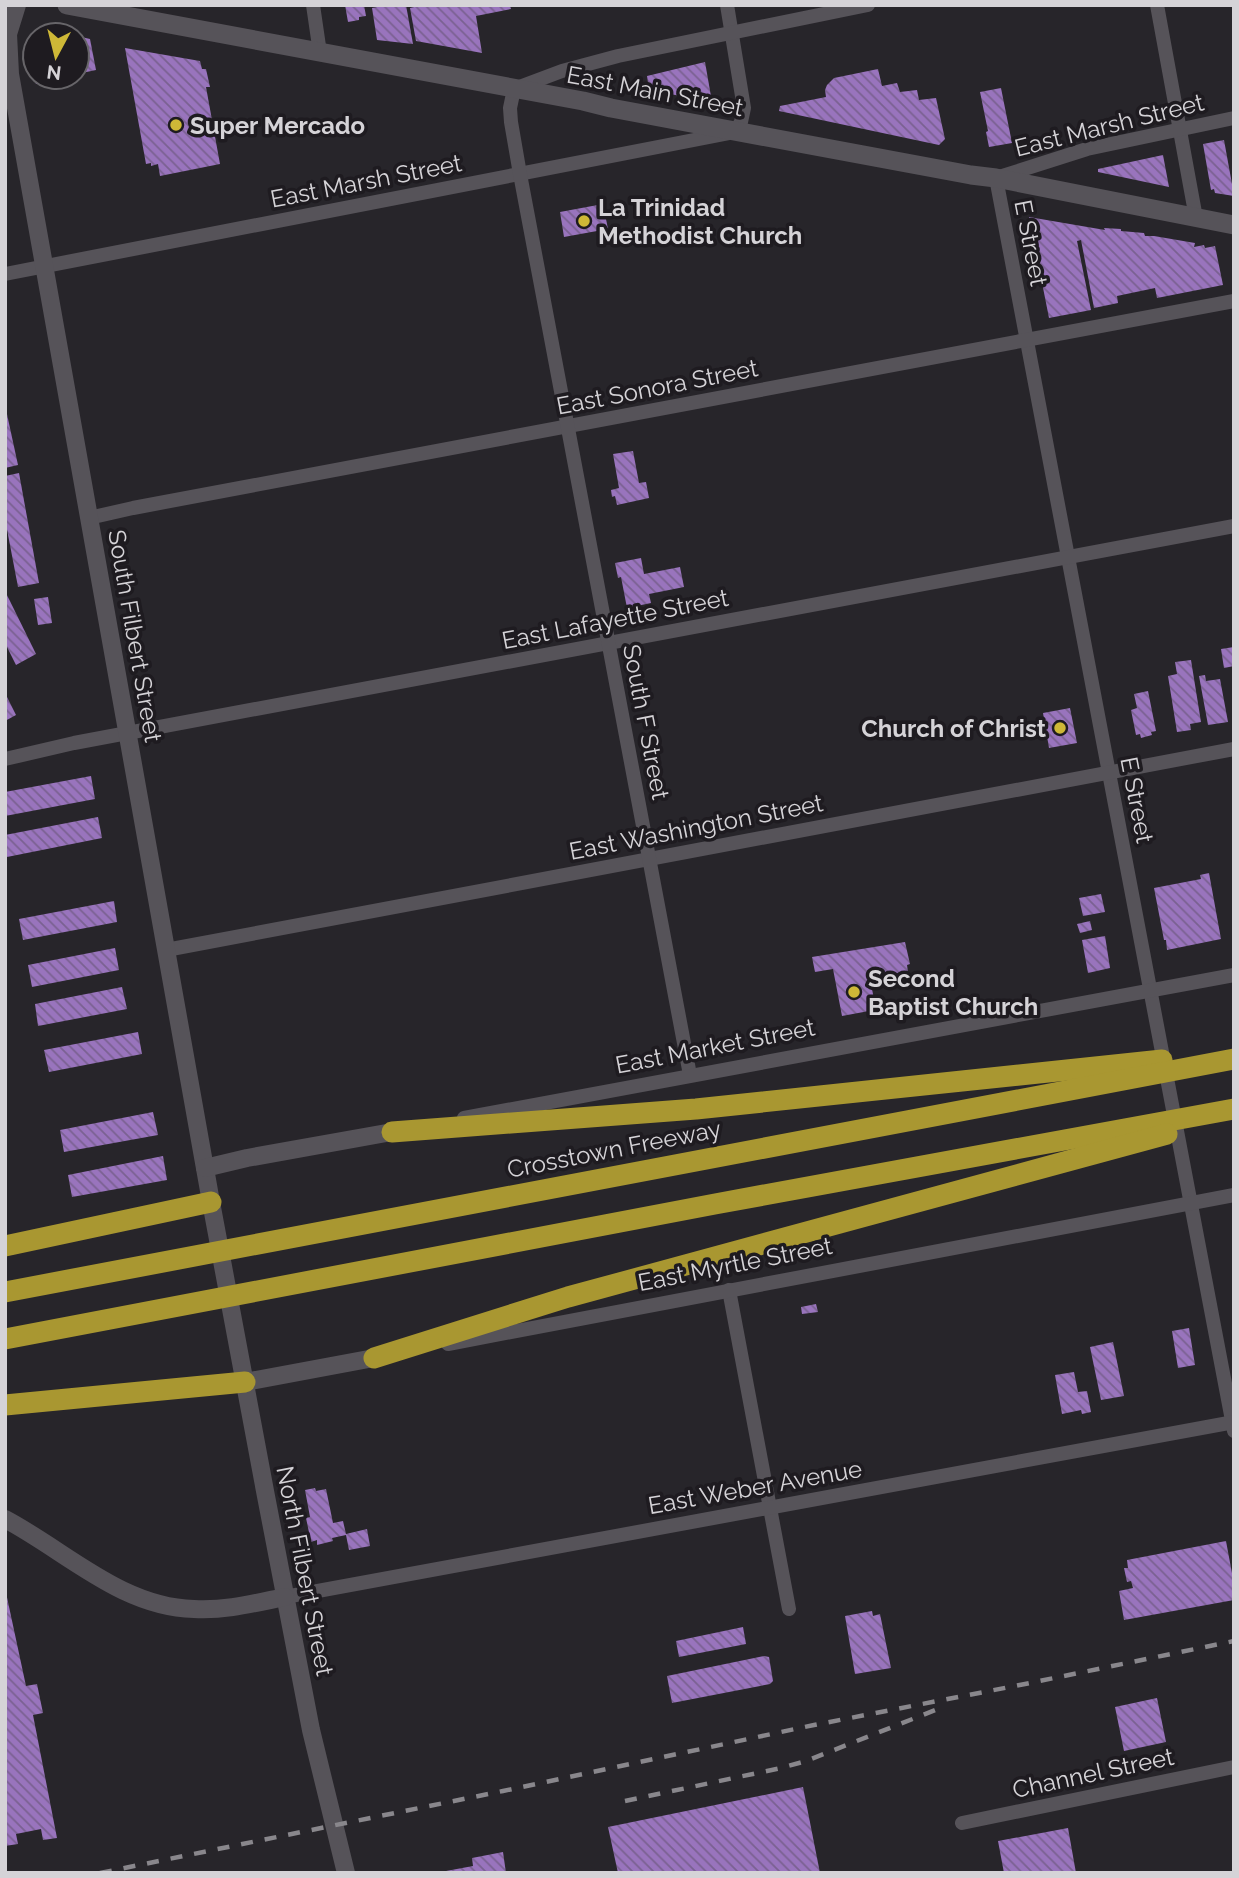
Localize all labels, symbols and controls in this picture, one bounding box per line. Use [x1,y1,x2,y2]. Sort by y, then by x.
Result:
north arrow [21,21,91,91]
street label: East Main Street [564,60,746,122]
text: N [45,61,62,85]
street label: East Marsh Street [1011,87,1207,163]
place label: Super Mercado [190,111,365,140]
marker: Super Mercado [168,117,184,133]
street label: East Marsh Street [268,148,464,214]
place label: La Trinidad Methodist Church [598,193,802,250]
street label: E Street [1008,197,1054,289]
marker: La Trinidad Methodist Church [576,213,592,229]
street label: East Sonora Street [554,353,760,421]
street label: South Filbert Street [102,528,168,744]
street label: East Lafayette Street [499,583,731,655]
street label: South F Street [617,642,675,802]
place label: Church of Christ [861,714,1046,743]
marker: Church of Christ [1052,720,1068,736]
street label: E Street [1114,754,1160,846]
street label: East Washington Street [567,788,825,866]
place label: Second Baptist Church [868,964,1038,1021]
marker: Second Baptist Church [846,984,862,1000]
street label: East Market Street [613,1012,817,1080]
street label: Crosstown Freeway [505,1114,723,1184]
street label: East Myrtle Street [635,1231,835,1297]
street label: East Weber Avenue [646,1454,864,1520]
street label: North Filbert Street [270,1464,340,1678]
street label: Channel Street [1010,1742,1176,1804]

